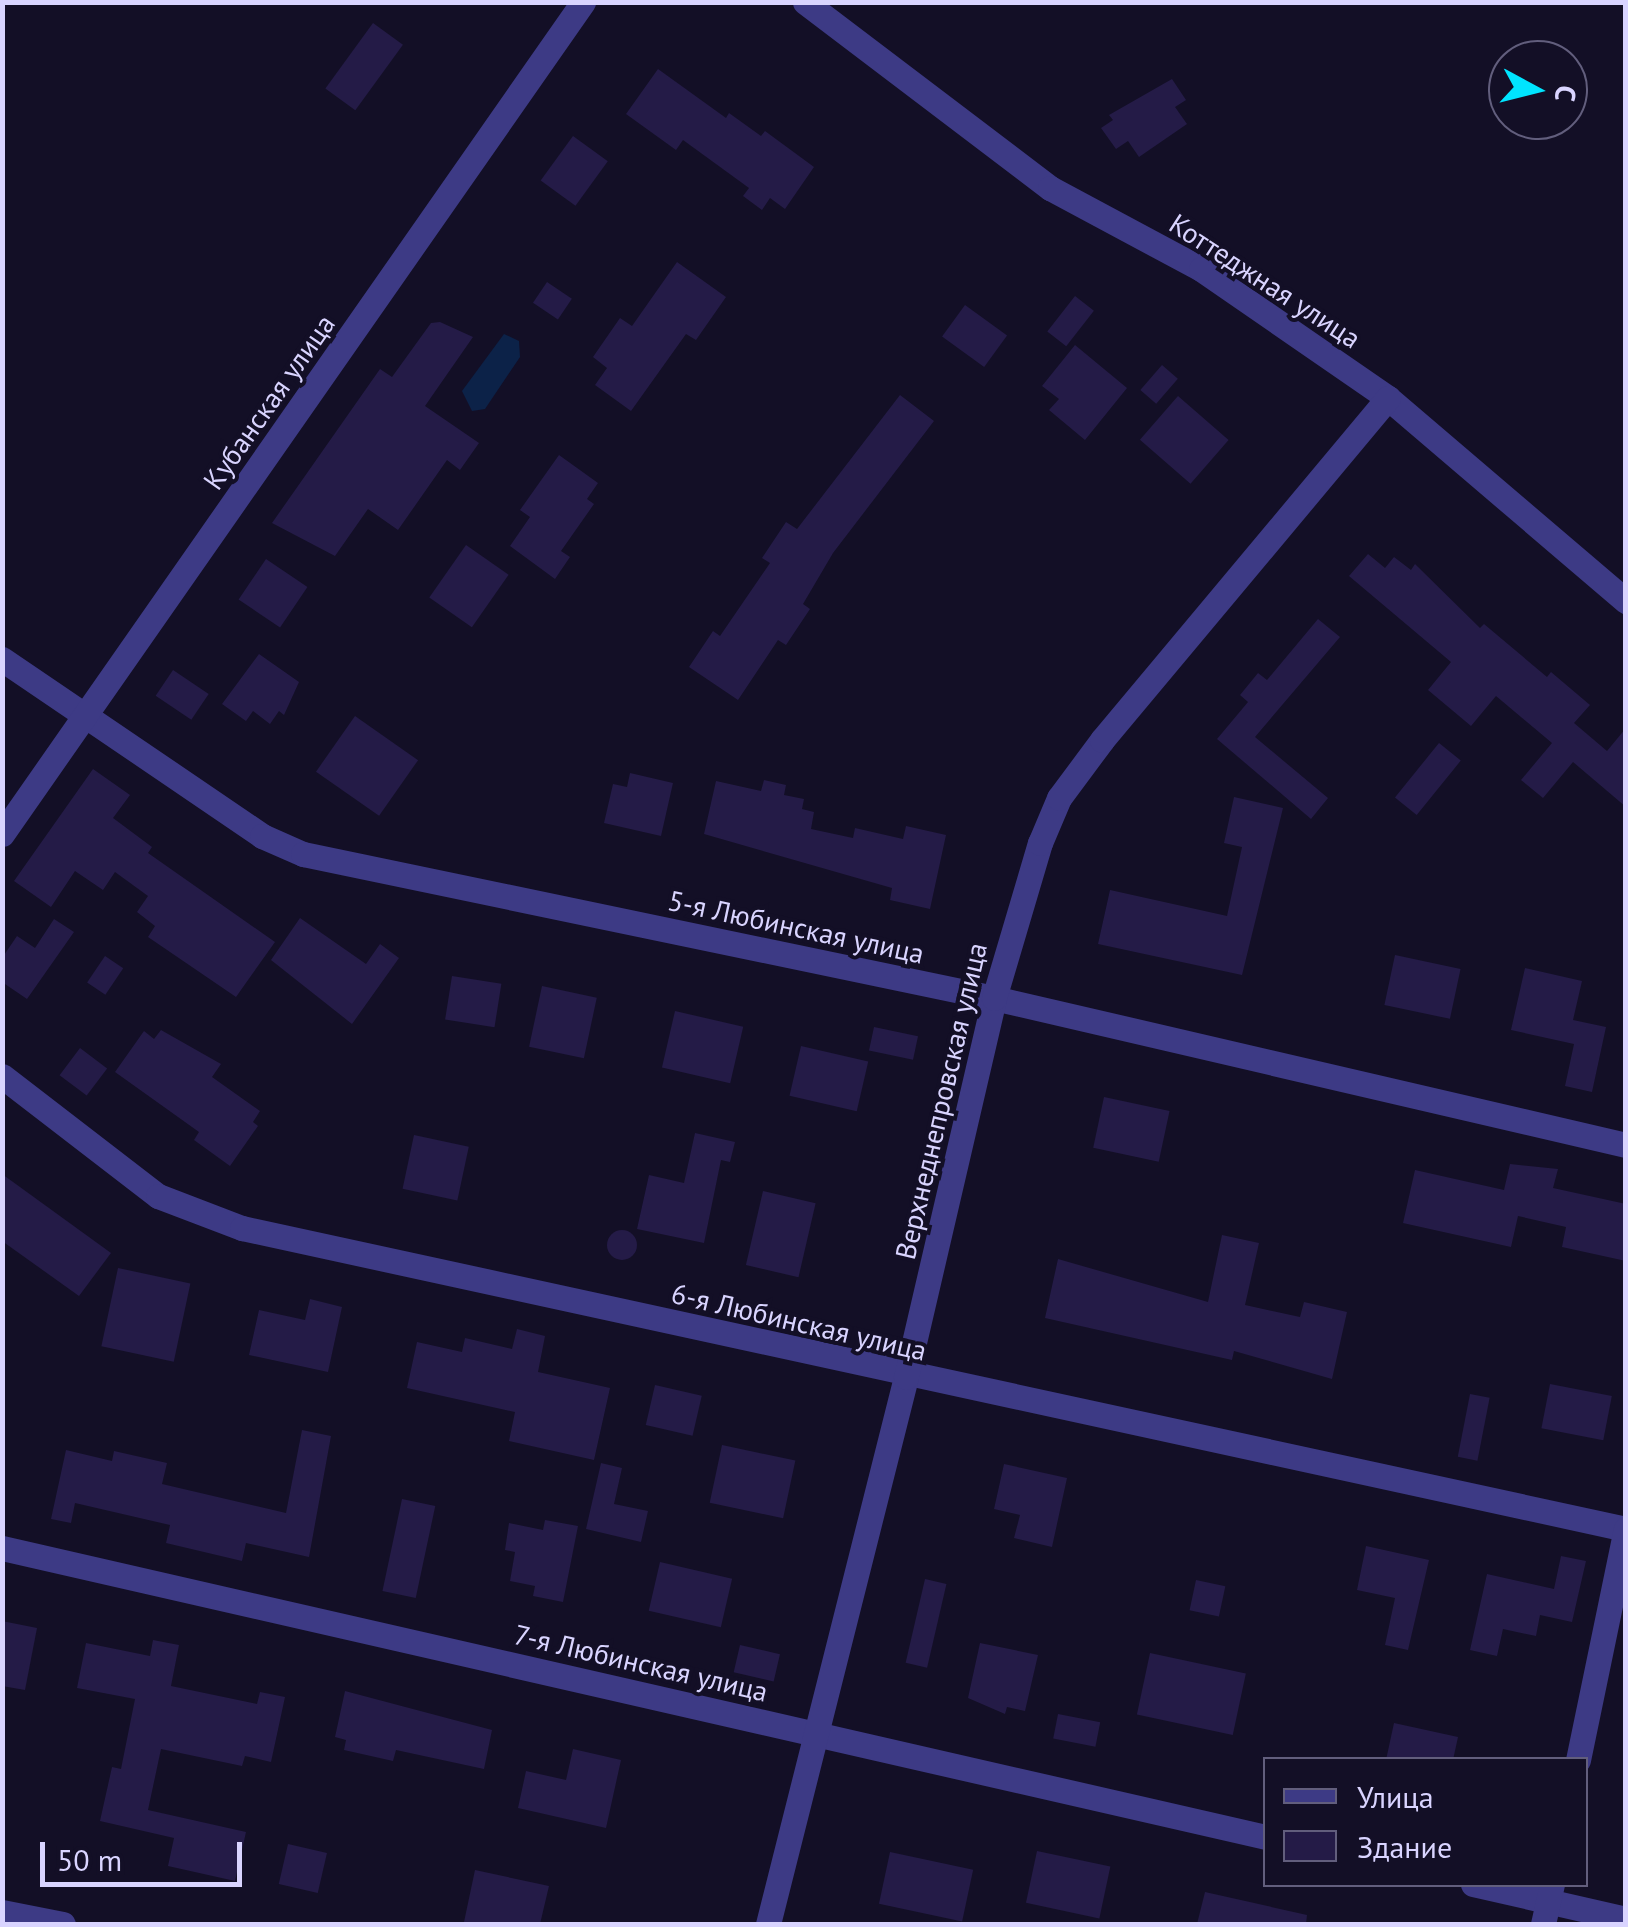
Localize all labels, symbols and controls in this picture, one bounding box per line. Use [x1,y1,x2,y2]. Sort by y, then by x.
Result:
north arrow [1488,40,1588,140]
text: С [1547,83,1586,103]
street label: Коттеджная улица [1163,207,1367,355]
street label: Кубанская улица [196,308,342,496]
street label: 5-я Любинская улица [665,883,927,971]
street label: Верхнеднепровская улица [888,939,994,1263]
street label: 6-я Любинская улица [668,1276,930,1368]
street label: 7-я Любинская улица [511,1617,771,1709]
legend [1263,1757,1588,1887]
text: Улица [1357,1777,1434,1816]
scale bar [45,1822,248,1884]
text: Здание [1357,1827,1452,1866]
text: 50 m [57,1840,122,1879]

